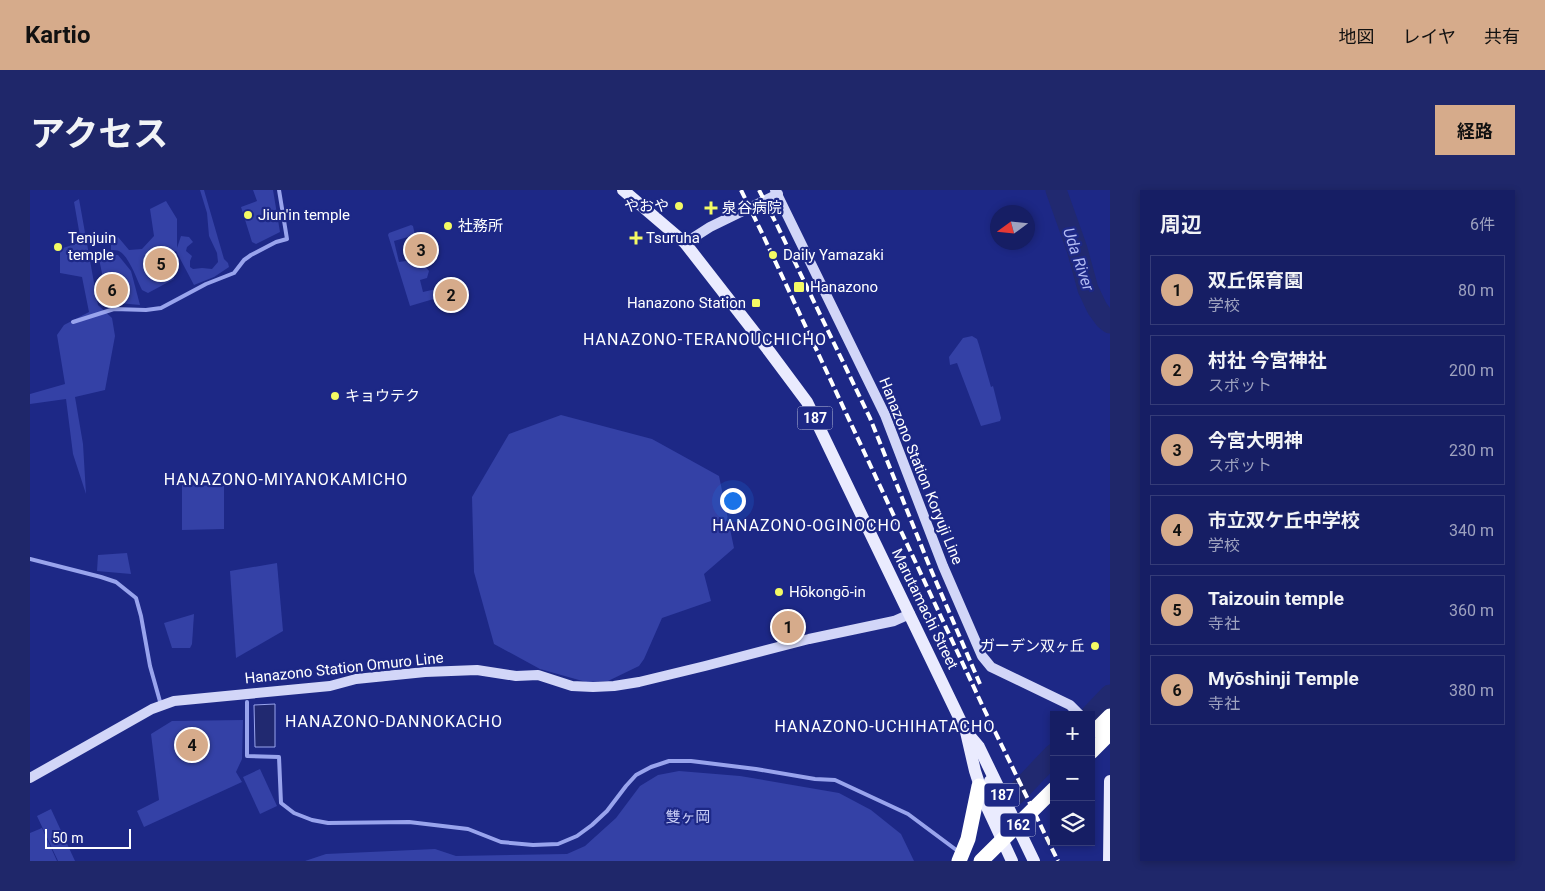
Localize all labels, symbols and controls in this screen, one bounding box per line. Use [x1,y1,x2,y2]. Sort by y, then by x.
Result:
text: Kartio [25,21,91,49]
text: 地図 [1339,26,1375,47]
text: レイヤ [1403,26,1456,47]
text: 共有 [1484,26,1520,47]
button: 経路 [1435,105,1515,155]
text: アクセス [30,114,168,155]
place label: やおや [624,197,669,215]
place label: 泉谷病院 [722,199,782,217]
marker: やおや [673,200,685,212]
marker: 泉谷病院 [704,201,718,215]
north arrow [990,205,1035,250]
place label: Jiun'in temple [258,206,350,224]
marker: Jiun'in temple [242,209,254,221]
text: 周辺 [1160,213,1202,237]
text: 6件 [1470,215,1495,234]
place label: 社務所 [458,217,503,235]
marker: 社務所 [442,220,454,232]
water label: Uda River [1059,225,1098,294]
place label: Tenjuin temple [68,229,116,264]
place label: Tsuruha [646,229,700,247]
pin: 3 [405,231,437,269]
marker: Tsuruha [630,232,642,244]
marker: Tenjuin temple [52,241,64,253]
pin: 5 [145,245,177,283]
place label: Daily Yamazaki [783,246,884,264]
marker: Daily Yamazaki [767,249,779,261]
text: 双丘保育園 [1208,269,1303,292]
pin: 6 [96,271,128,309]
pin: 2 [435,276,467,314]
place label: Hanazono [810,278,878,296]
marker: Hanazono [792,280,806,294]
text: 1 [1172,281,1182,300]
text: 80 m [1458,281,1494,300]
place label: Hanazono Station [627,294,746,312]
text: 学校 [1208,296,1240,315]
marker: Hanazono Station [750,297,762,309]
district label: HANAZONO-TERANOUCHICHO [583,330,827,349]
text: 村社 今宮神社 [1208,349,1327,372]
text: 2 [1172,361,1182,380]
text: 200 m [1449,361,1494,380]
street label: Hanazono Station Koryuji Line [875,375,967,567]
text: スポット [1208,376,1272,395]
place label: キョウテク [345,387,420,405]
marker: キョウテク [329,390,341,402]
road number: 187 [798,407,832,430]
text: 今宮大明神 [1208,429,1303,452]
text: 3 [1172,441,1182,460]
text: 230 m [1449,441,1494,460]
text: スポット [1208,456,1272,475]
district label: HANAZONO-MIYANOKAMICHO [164,470,408,489]
your location [720,488,746,514]
text: 市立双ケ丘中学校 [1208,509,1360,532]
district label: HANAZONO-OGINOCHO [712,516,902,535]
text: 4 [1172,521,1182,540]
text: 340 m [1449,521,1494,540]
text: 学校 [1208,536,1240,555]
street label: Marutamachi Street [888,546,962,672]
place label: Hōkongō-in [789,583,866,601]
marker: Hōkongō-in [773,586,785,598]
text: Taizouin temple [1208,587,1344,610]
text: 5 [1172,601,1182,620]
text: 360 m [1449,601,1494,620]
pin: 1 [772,608,804,646]
text: 寺社 [1208,614,1240,633]
place label: ガーデン双ヶ丘 [980,637,1085,655]
marker: ガーデン双ヶ丘 [1089,640,1101,652]
street label: Hanazono Station Omuro Line [244,649,444,687]
text: Myōshinji Temple [1208,667,1359,690]
text: 6 [1172,681,1182,700]
text: 380 m [1449,681,1494,700]
text: 寺社 [1208,694,1240,713]
map controls [1050,711,1095,846]
button: + [1050,711,1095,756]
district label: HANAZONO-DANNOKACHO [285,712,503,731]
district label: HANAZONO-UCHIHATACHO [775,717,995,736]
pin: 4 [176,726,208,764]
button: − [1050,756,1095,801]
road number: 187 [984,784,1020,806]
button: layers [1050,801,1095,846]
park label: 雙ヶ岡 [665,808,711,826]
road number: 162 [1000,814,1036,836]
scale bar [45,826,131,849]
text: 50 m [52,830,84,846]

